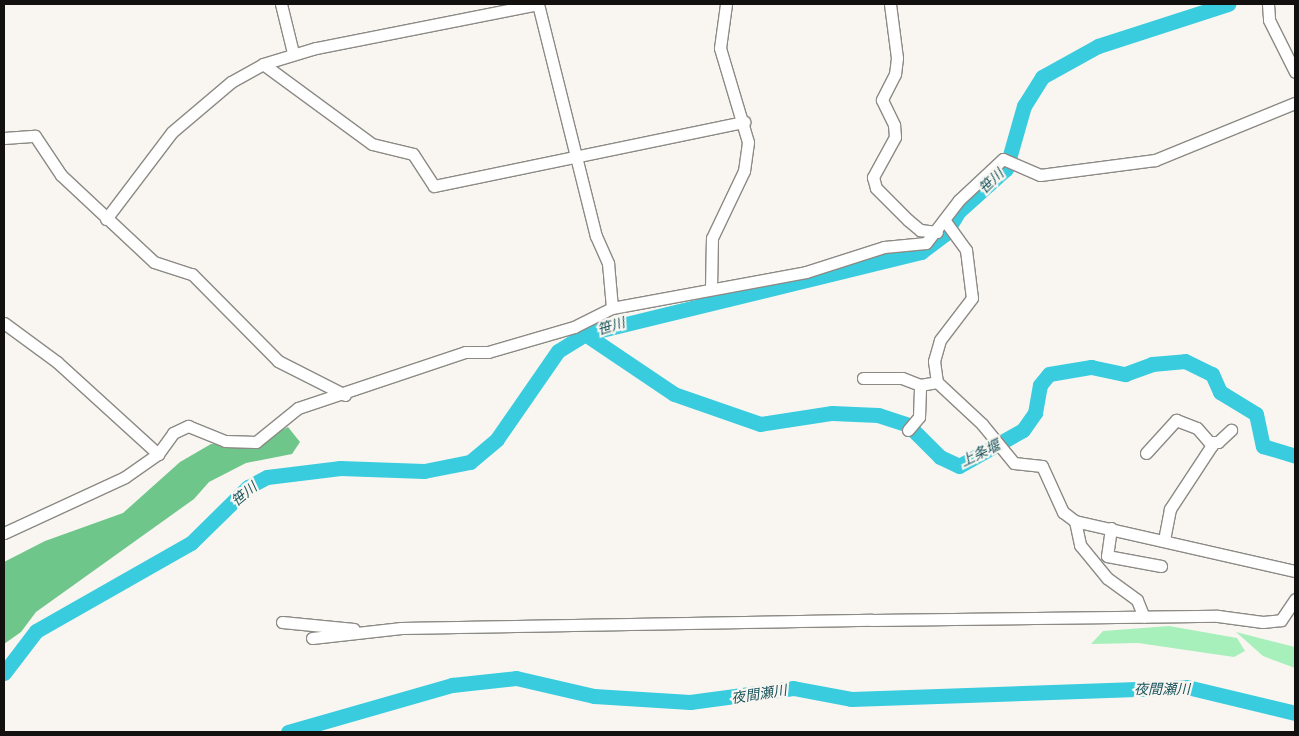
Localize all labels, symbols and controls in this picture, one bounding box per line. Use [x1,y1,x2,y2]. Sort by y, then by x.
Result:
water label: 笹川 [975,165,1007,197]
water label: 笹川 [595,314,627,338]
water label: 上条堰 [957,436,1003,470]
water label: 笹川 [228,479,260,509]
water label: 夜間瀬川 [730,681,788,707]
water label: 夜間瀬川 [1134,681,1190,697]

